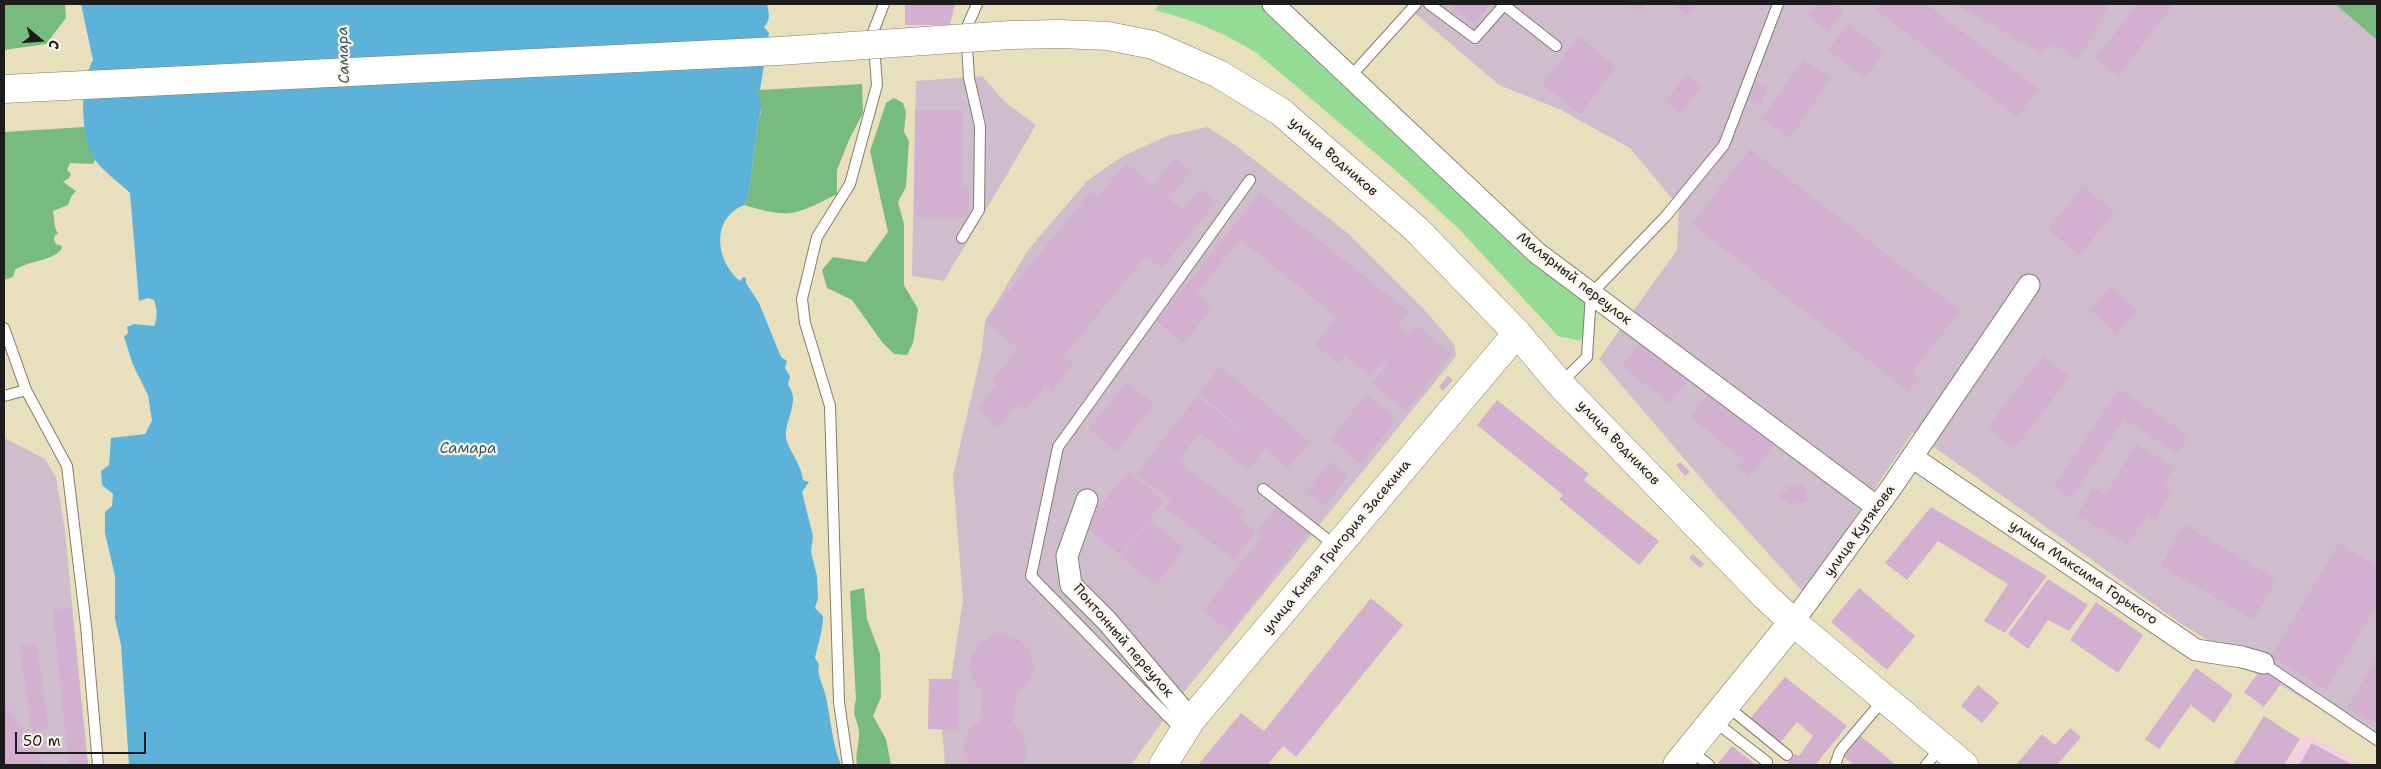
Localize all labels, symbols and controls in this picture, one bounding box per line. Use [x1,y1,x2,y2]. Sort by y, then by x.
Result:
north arrow [15,15,65,65]
water label: Самара [334,26,354,84]
text: С [44,38,64,52]
street label: улица Водников [1285,114,1381,200]
street label: Малярный переулок [1513,229,1635,329]
street label: улица Водников [1573,397,1663,489]
water label: Самара [439,440,497,458]
street label: улица Князя Григория Засекина [1259,457,1415,637]
street label: улица Кутякова [1821,482,1899,580]
street label: улица Максима Горького [2006,517,2160,629]
street label: Понтонный переулок [1069,581,1177,701]
scale bar [18,722,149,754]
text: 50 m [23,731,61,751]

